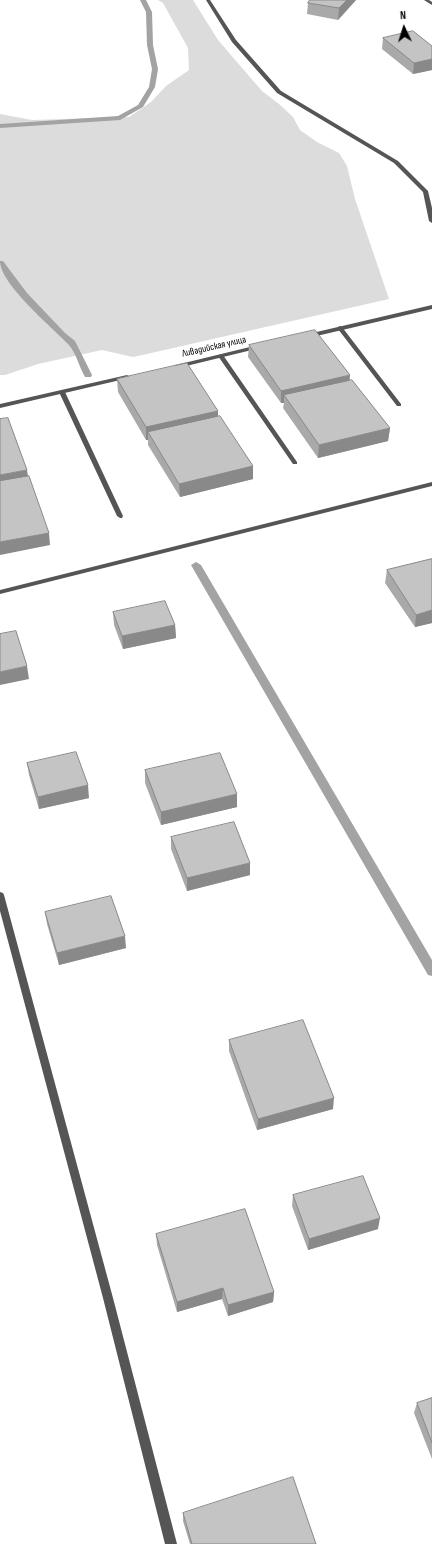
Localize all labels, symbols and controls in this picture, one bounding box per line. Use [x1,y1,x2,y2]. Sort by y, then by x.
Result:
north arrow [384,8,424,48]
text: N [400,9,407,22]
street label: Ливадийская улица [181,334,247,360]

